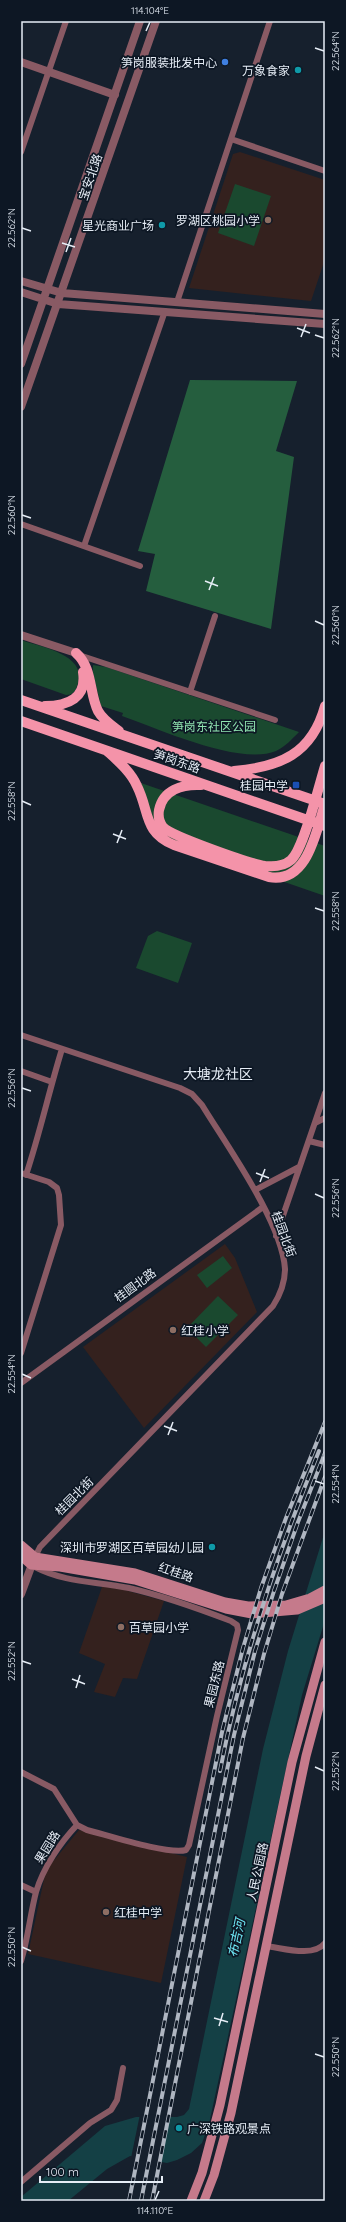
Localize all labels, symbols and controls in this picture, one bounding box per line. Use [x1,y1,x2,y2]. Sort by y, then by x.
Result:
text: 114.104°E [131,4,169,17]
text: 22.564°N [329,31,342,71]
place label: 笋岗服装批发中心 [121,55,217,70]
marker: 笋岗服装批发中心 [220,57,230,67]
place label: 万象食家 [242,63,290,78]
marker: 万象食家 [293,65,303,75]
street label: 宝安北路 [75,152,105,202]
text: 22.562°N [5,208,18,248]
place label: 罗湖区桃园小学 [176,213,260,228]
marker: 罗湖区桃园小学 [263,215,273,225]
place label: 星光商业广场 [82,218,154,233]
marker: 星光商业广场 [157,220,167,230]
text: 22.562°N [329,318,342,358]
text: 22.560°N [5,495,18,535]
text: 22.560°N [329,605,342,645]
park label: 笋岗东社区公园 [172,719,256,734]
street label: 笋岗东路 [152,746,202,776]
place label: 桂园中学 [240,778,288,793]
marker: 桂园中学 [291,780,301,790]
text: 22.558°N [5,781,18,821]
text: 22.558°N [329,891,342,931]
district label: 大塘龙社区 [183,1065,253,1083]
text: 22.556°N [5,1068,18,1108]
text: 22.556°N [329,1178,342,1218]
street label: 桂园北街 [269,1209,299,1259]
street label: 桂圆北路 [111,1265,159,1305]
place label: 红桂小学 [181,1323,229,1338]
marker: 红桂小学 [168,1325,178,1335]
text: 22.554°N [5,1354,18,1394]
text: 22.554°N [329,1464,342,1504]
street label: 桂园北街 [52,1474,96,1518]
place label: 深圳市罗湖区百草园幼儿园 [60,1540,204,1555]
marker: 深圳市罗湖区百草园幼儿园 [207,1542,217,1552]
street label: 红桂路 [157,1559,195,1585]
place label: 百草园小学 [129,1620,189,1635]
marker: 百草园小学 [116,1622,126,1632]
text: 22.552°N [5,1641,18,1681]
street label: 果园东路 [201,1659,227,1709]
text: 22.552°N [329,1751,342,1791]
street label: 果园路 [31,1828,63,1866]
street label: 人民公园路 [243,1841,271,1903]
place label: 红桂中学 [114,1905,162,1920]
marker: 红桂中学 [101,1907,111,1917]
water label: 布吉河 [224,1914,249,1959]
text: 22.550°N [5,1927,18,1967]
text: 22.550°N [329,2037,342,2077]
place label: 广深铁路观景点 [187,2121,271,2136]
marker: 广深铁路观景点 [174,2123,184,2133]
scale bar [40,2158,162,2184]
text: 100 m [46,2164,79,2179]
text: 114.110°E [137,2204,173,2217]

